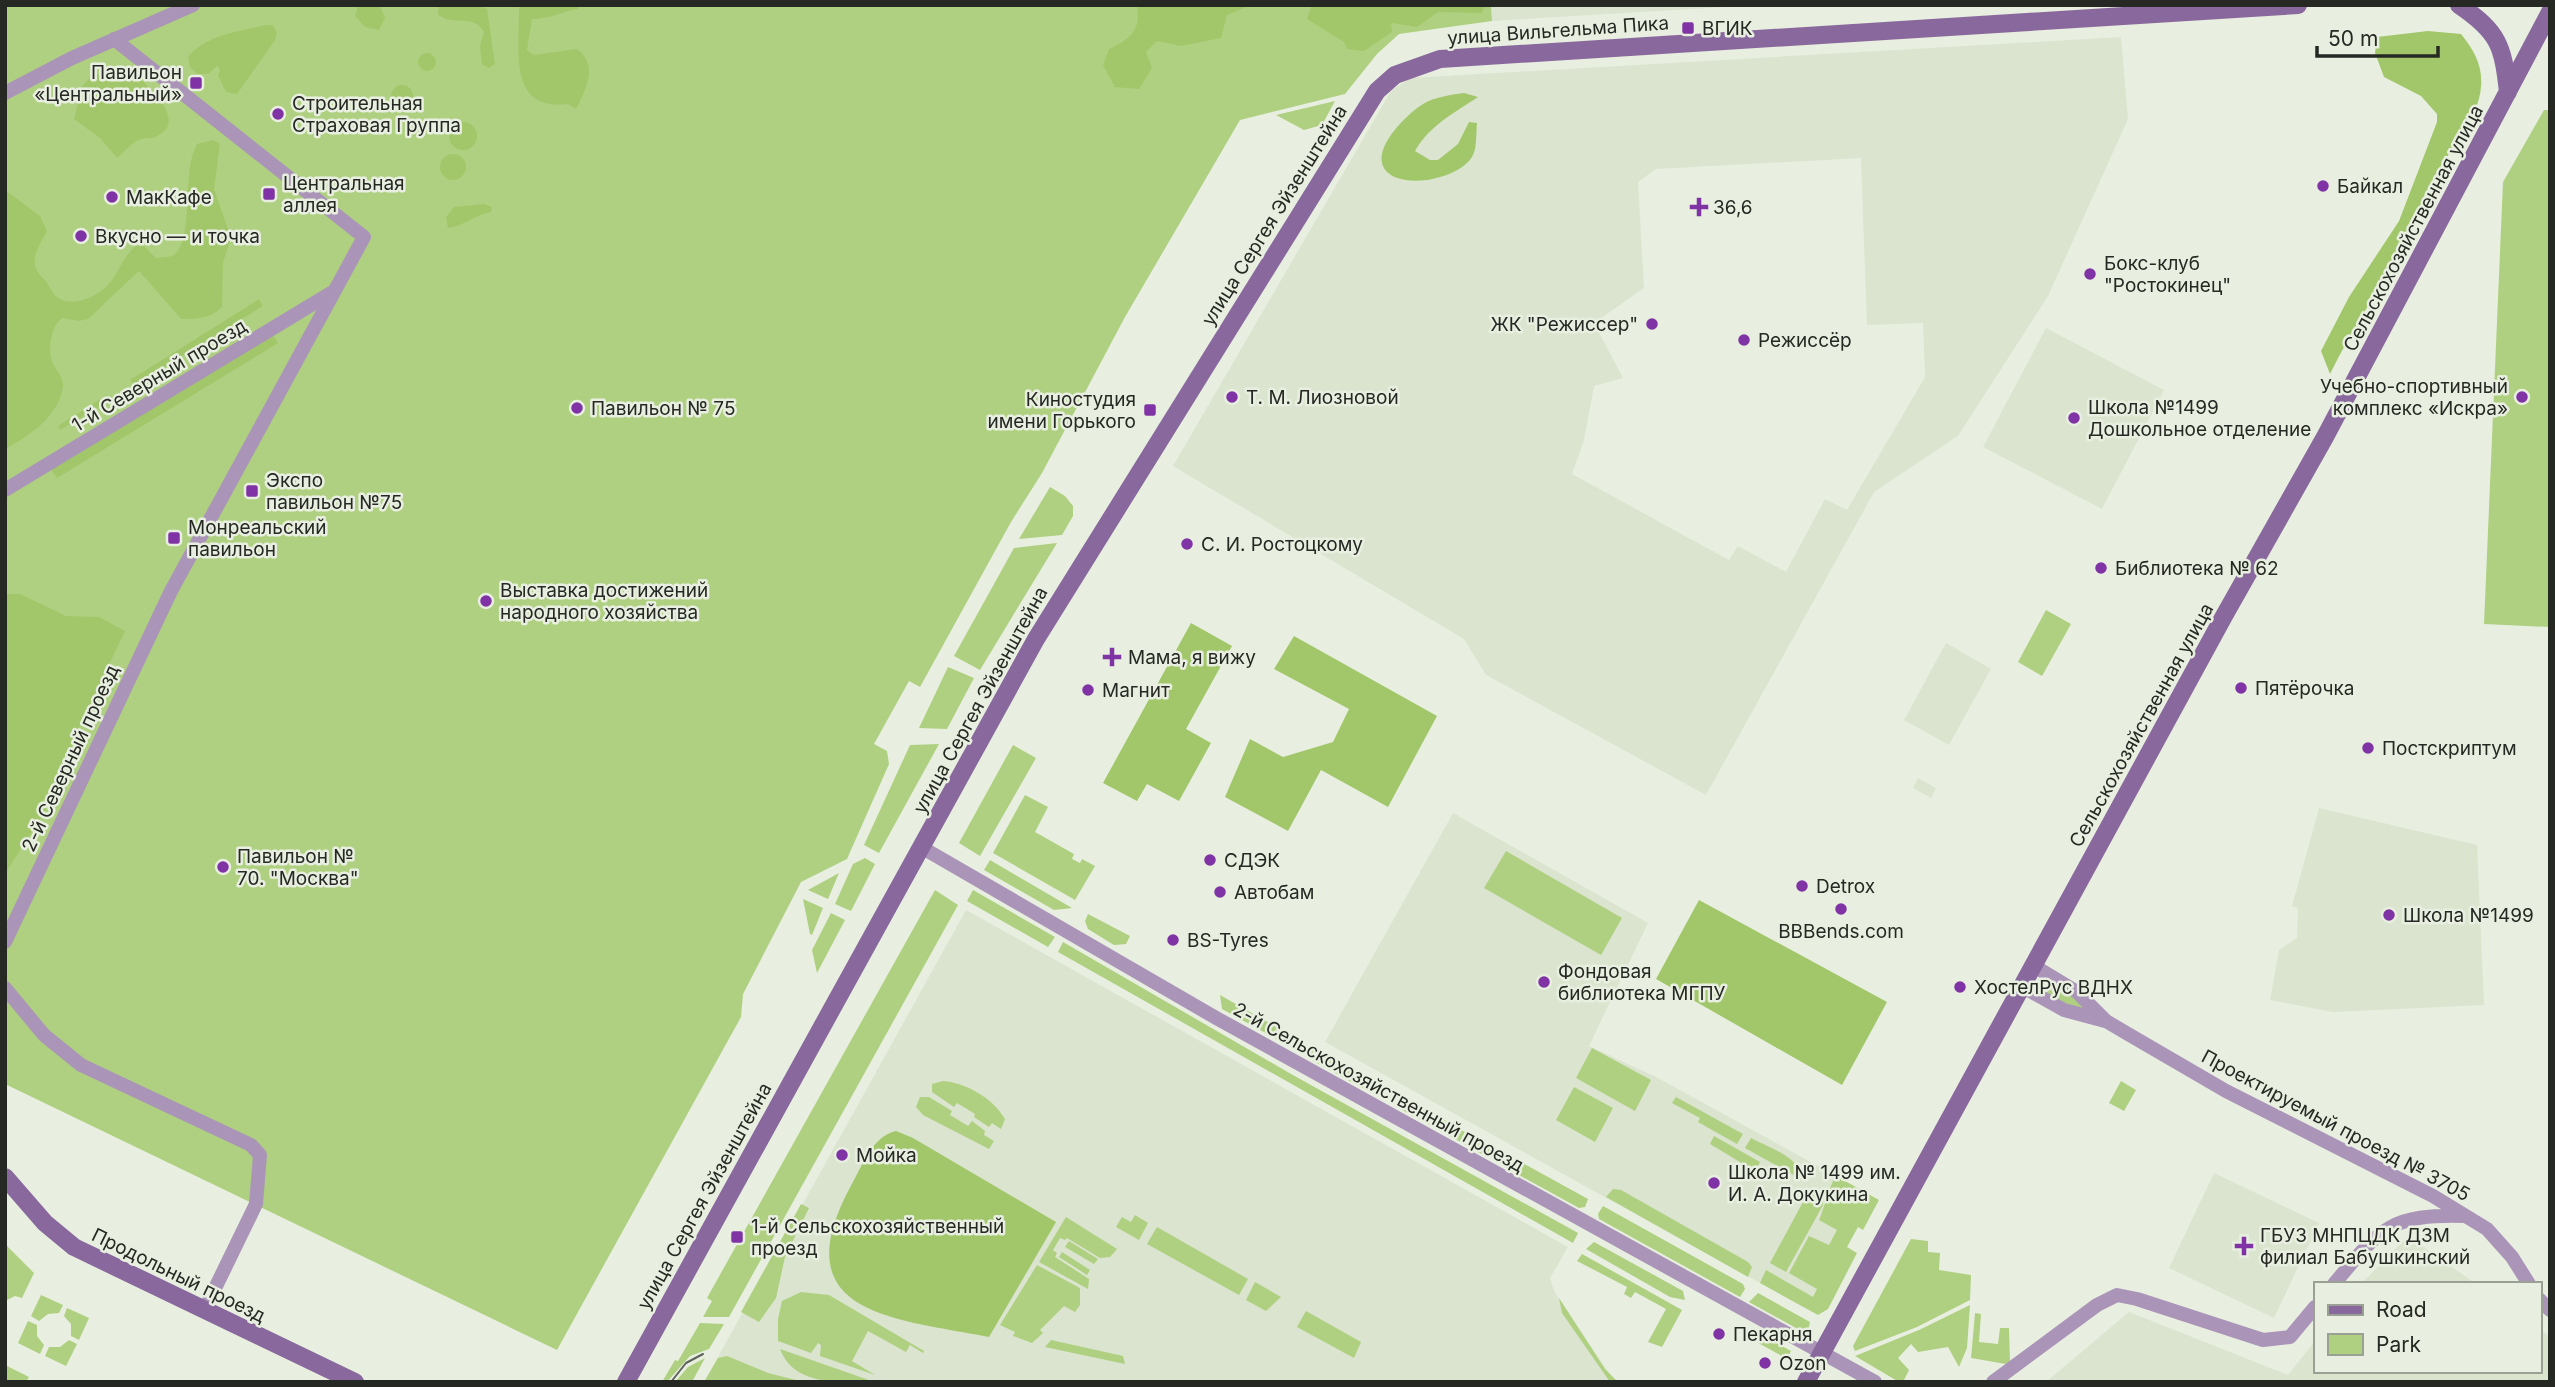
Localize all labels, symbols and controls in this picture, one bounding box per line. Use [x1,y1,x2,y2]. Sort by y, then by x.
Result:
street label: улица Вильгельма Пика [1446,11,1670,50]
scale bar [2317,14,2438,58]
place label: ВГИК [1702,17,1753,40]
marker: ВГИК [1680,20,1696,36]
text: 50 m [2328,26,2378,51]
place label: Павильон «Центральный» [34,61,182,106]
marker: Павильон «Центральный» [188,75,204,91]
place label: Строительная Страховая Группа [292,92,461,137]
street label: улица Сергея Эйзенштейна [1197,101,1352,330]
street label: Сельскохозяйственная улица [2339,101,2488,355]
marker: Строительная Страховая Группа [270,106,286,122]
place label: Центральная аллея [283,172,405,217]
place label: Байкал [2337,175,2403,198]
marker: Байкал [2315,178,2331,194]
place label: МакКафе [126,186,212,209]
marker: Центральная аллея [261,186,277,202]
marker: МакКафе [104,189,120,205]
place label: 36,6 [1713,196,1753,219]
marker: 36,6 [1691,199,1707,215]
place label: Вкусно — и точка [95,225,260,248]
marker: Вкусно — и точка [73,228,89,244]
place label: Бокс-клуб "Ростокинец" [2104,252,2231,297]
marker: Бокс-клуб "Ростокинец" [2082,266,2098,282]
place label: ЖК "Режиссер" [1490,313,1638,336]
street label: 1-й Северный проезд [68,314,251,437]
marker: ЖК "Режиссер" [1644,316,1660,332]
place label: Режиссёр [1758,329,1852,352]
marker: Режиссёр [1736,332,1752,348]
place label: Учебно-спортивный комплекс «Искра» [2320,375,2508,420]
place label: Т. М. Лиозновой [1246,386,1399,409]
place label: Киностудия имени Горького [987,388,1136,433]
marker: Т. М. Лиозновой [1224,389,1240,405]
marker: Учебно-спортивный комплекс «Искра» [2514,389,2530,405]
place label: Школа №1499 Дошкольное отделение [2088,396,2311,441]
place label: Павильон № 75 [591,397,736,420]
marker: Павильон № 75 [569,400,585,416]
marker: Киностудия имени Горького [1142,402,1158,418]
marker: Школа №1499 Дошкольное отделение [2066,410,2082,426]
place label: Экспо павильон №75 [266,469,402,514]
marker: Экспо павильон №75 [244,483,260,499]
place label: Монреальский павильон [188,516,327,561]
marker: Монреальский павильон [166,530,182,546]
place label: С. И. Ростоцкому [1201,533,1363,556]
marker: С. И. Ростоцкому [1179,536,1195,552]
place label: Библиотека № 62 [2115,557,2279,580]
marker: Библиотека № 62 [2093,560,2109,576]
place label: Выставка достижений народного хозяйства [500,579,708,624]
street label: улица Сергея Эйзенштейна [908,583,1053,818]
marker: Выставка достижений народного хозяйства [478,593,494,609]
street label: Сельскохозяйственная улица [2065,599,2218,851]
place label: Мама, я вижу [1128,646,1256,669]
marker: Мама, я вижу [1102,647,1122,667]
street label: 2-й Северный проезд [17,661,124,855]
place label: Пятёрочка [2255,677,2354,700]
place label: Магнит [1102,679,1170,702]
marker: Пятёрочка [2233,680,2249,696]
marker: Магнит [1080,682,1096,698]
place label: Постскриптум [2382,737,2517,760]
marker: Постскриптум [2360,740,2376,756]
place label: Павильон № 70. "Москва" [237,845,359,890]
place label: СДЭК [1224,849,1280,872]
marker: СДЭК [1202,852,1218,868]
marker: Павильон № 70. "Москва" [215,859,231,875]
place label: Detrox [1816,875,1875,898]
marker: Detrox [1794,878,1810,894]
place label: Автобам [1234,881,1314,904]
marker: Автобам [1212,884,1228,900]
marker: BBBends.com [1833,901,1849,917]
place label: Школа №1499 [2403,904,2534,927]
marker: Школа №1499 [2381,907,2397,923]
place label: BBBends.com [1778,920,1904,943]
place label: BS-Tyres [1187,929,1269,952]
marker: BS-Tyres [1165,932,1181,948]
place label: Фондовая библиотека МГПУ [1558,960,1725,1005]
marker: Фондовая библиотека МГПУ [1536,974,1552,990]
place label: ХостелРус ВДНХ [1974,976,2133,999]
marker: ХостелРус ВДНХ [1952,979,1968,995]
street label: 2-й Сельскохозяйственный проезд [1229,998,1528,1177]
street label: Проектируемый проезд № 3705 [2198,1045,2474,1206]
street label: улица Сергея Эйзенштейна [632,1079,777,1314]
place label: Мойка [856,1144,917,1167]
marker: Мойка [834,1147,850,1163]
place label: Школа № 1499 им. И. А. Докукина [1728,1161,1901,1206]
marker: Школа № 1499 им. И. А. Докукина [1706,1175,1722,1191]
place label: 1-й Сельскохозяйственный проезд [751,1215,1004,1260]
street label: Продольный проезд [88,1223,269,1328]
place label: ГБУЗ МНПЦДК ДЗМ филиал Бабушкинский [2260,1224,2470,1269]
marker: 1-й Сельскохозяйственный проезд [729,1229,745,1245]
marker: ГБУЗ МНПЦДК ДЗМ филиал Бабушкинский [2234,1236,2254,1256]
legend [2314,1282,2541,1373]
text: Road [2376,1297,2427,1322]
place label: Пекарня [1733,1323,1813,1346]
marker: Пекарня [1711,1326,1727,1342]
text: Park [2376,1332,2421,1357]
place label: Ozon [1779,1352,1826,1375]
marker: Ozon [1757,1355,1773,1371]

